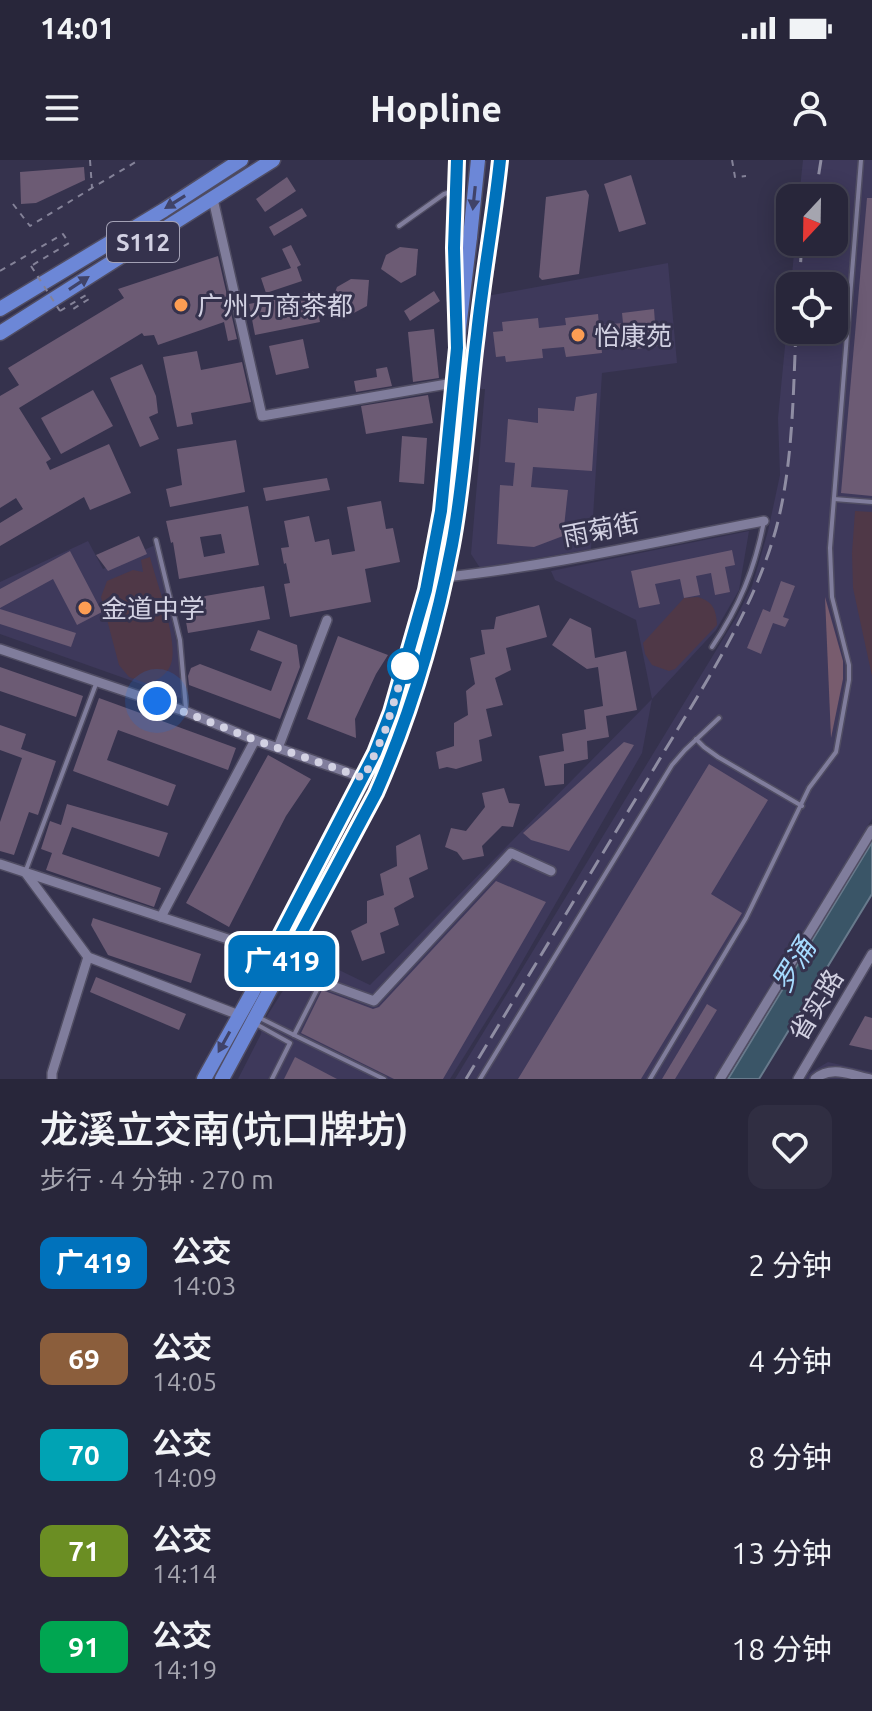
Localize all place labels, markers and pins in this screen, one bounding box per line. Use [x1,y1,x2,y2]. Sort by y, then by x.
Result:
place label: 广州万商茶都 [197,291,353,320]
marker: 广州万商茶都 [172,296,190,314]
place label: 怡康苑 [594,321,672,350]
marker: 怡康苑 [569,326,587,344]
place label: 金道中学 [101,594,205,623]
marker: 金道中学 [76,599,94,617]
unlabelled marker [388,649,422,683]

